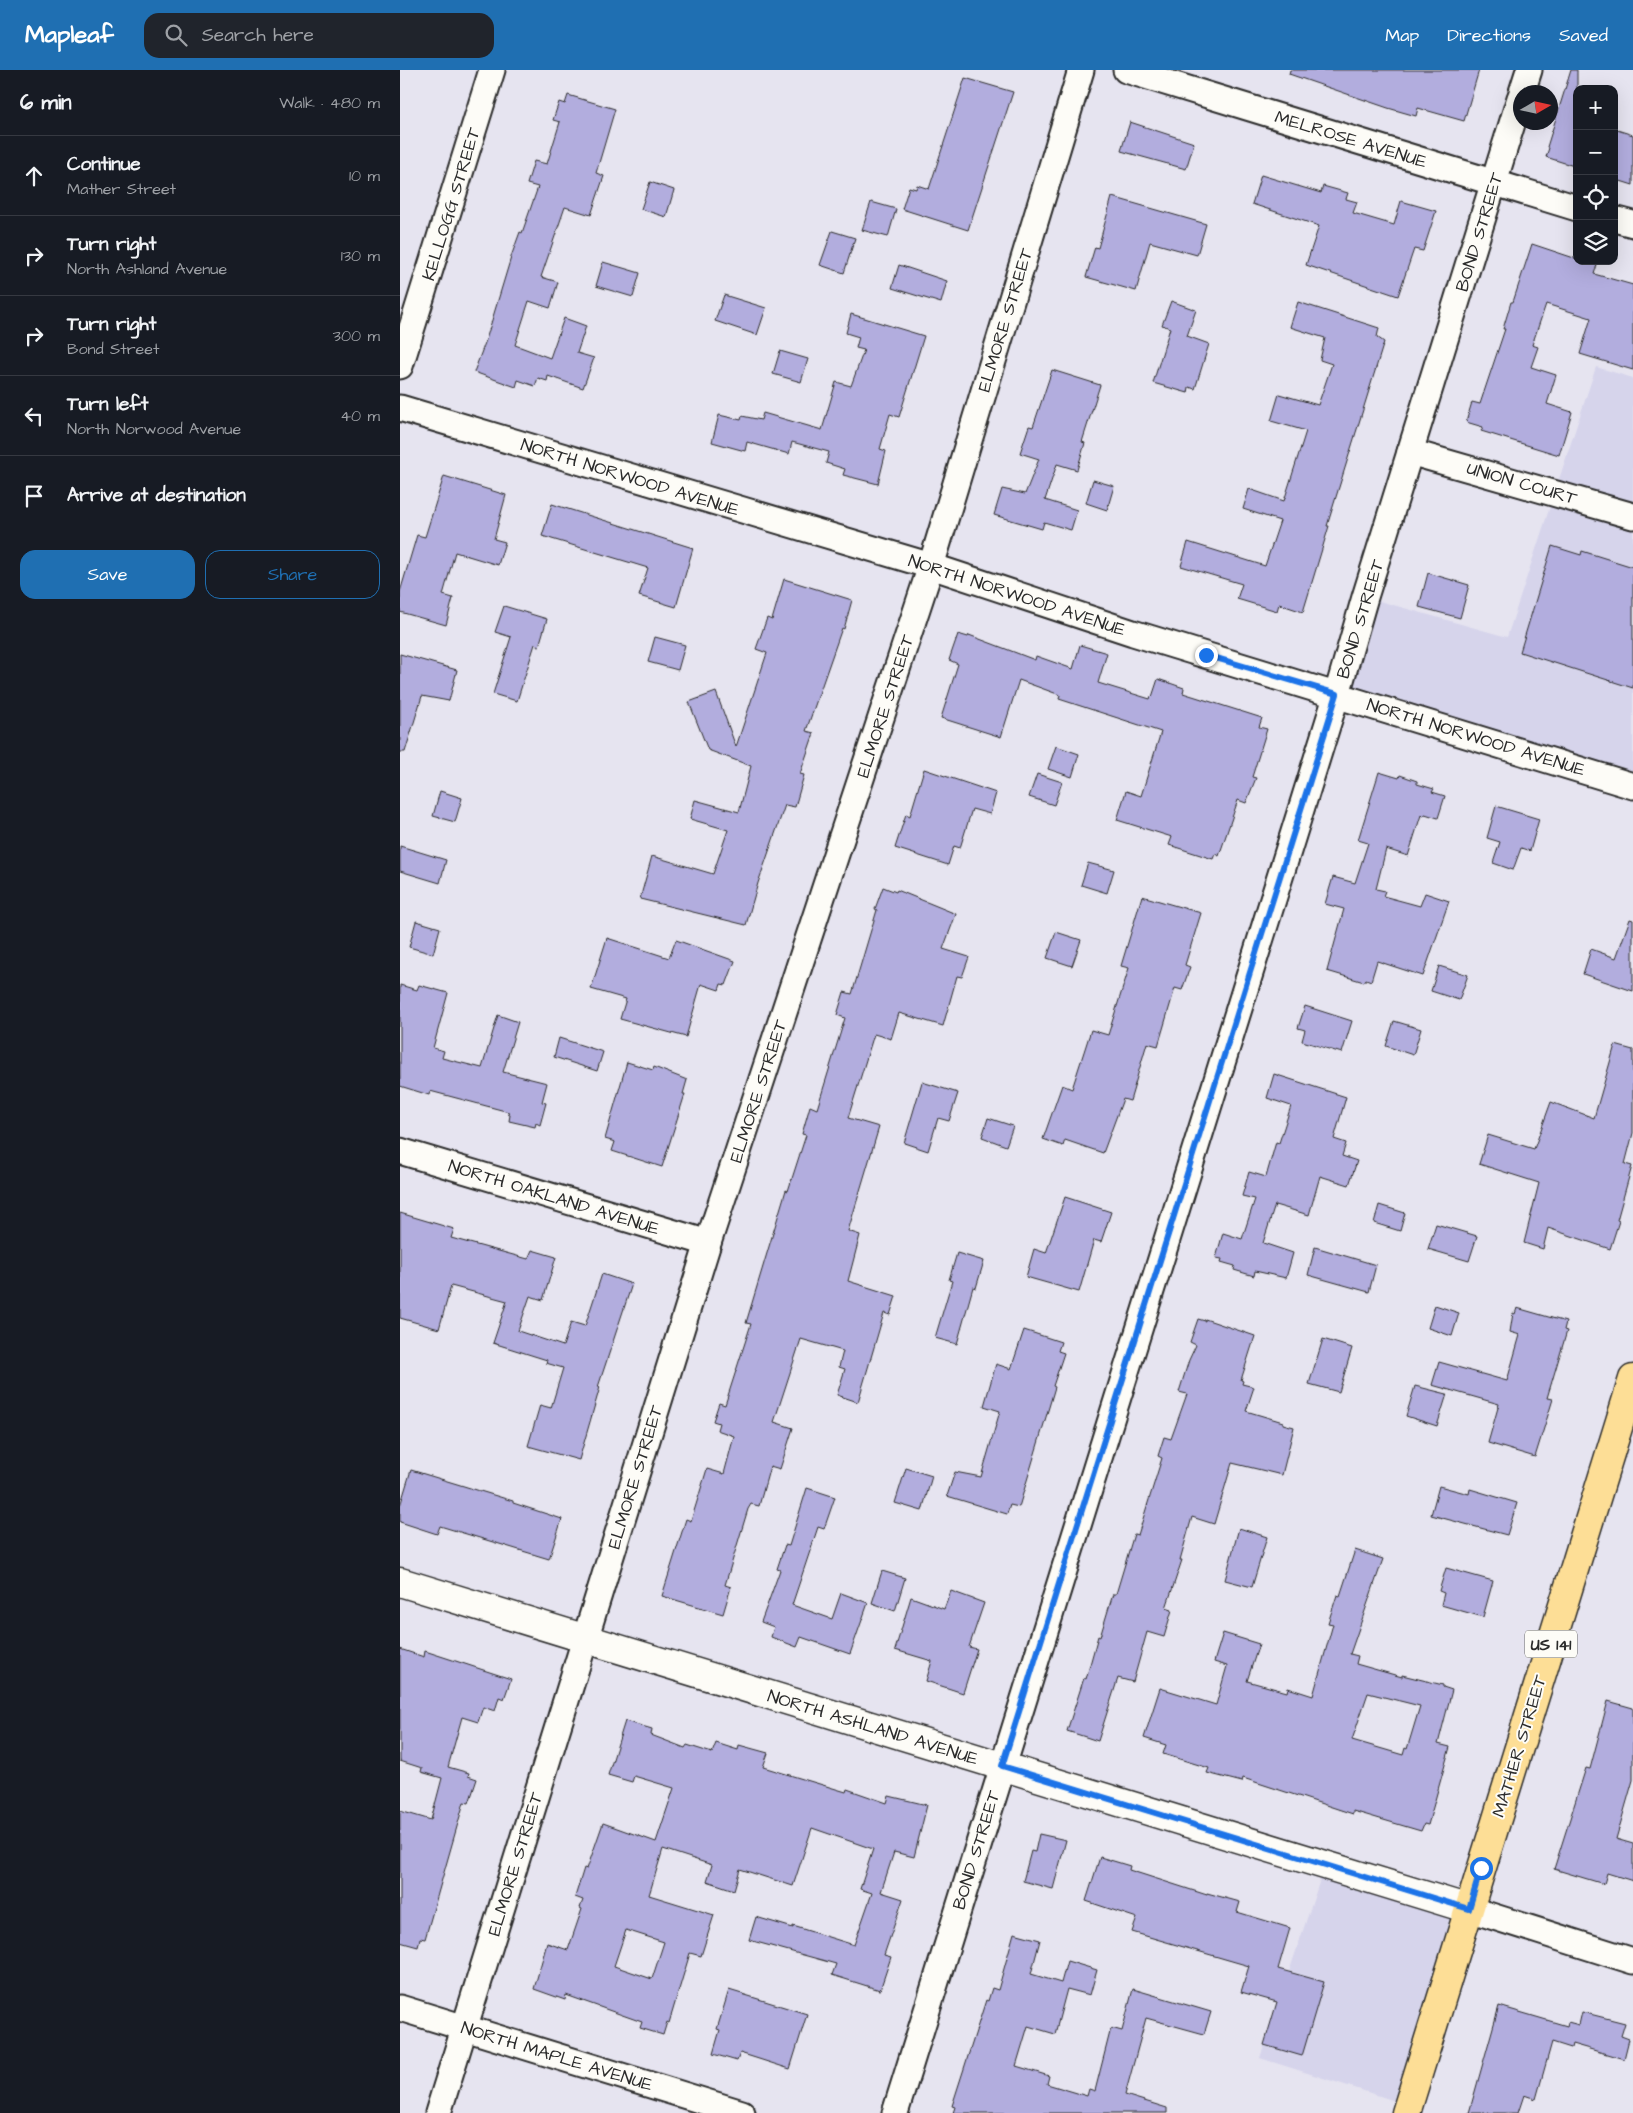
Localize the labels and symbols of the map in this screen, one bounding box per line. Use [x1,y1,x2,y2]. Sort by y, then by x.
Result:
north arrow [1513,85,1558,130]
street label: MELROSE AVENUE [1272,104,1430,175]
street label: KELLOGG STREET [416,124,487,284]
street label: BOND STREET [1450,169,1510,295]
street label: ELMORE STREET [972,245,1039,395]
street label: NORTH NORWOOD AVENUE [518,432,742,523]
street label: UNION COURT [1464,456,1581,511]
street label: NORTH NORWOOD AVENUE [905,548,1129,643]
street label: BOND STREET [1331,556,1391,682]
street label: ELMORE STREET [851,631,921,781]
route end [1195,644,1218,667]
street label: NORTH NORWOOD AVENUE [1364,692,1588,783]
street label: ELMORE STREET [724,1016,794,1166]
street label: NORTH OAKLAND AVENUE [445,1153,663,1242]
street label: ELMORE STREET [602,1402,669,1552]
road number: US 141 [1525,1630,1577,1658]
street label: MATHER STREET [1486,1671,1553,1820]
street label: NORTH ASHLAND AVENUE [764,1683,982,1772]
street label: BOND STREET [947,1787,1007,1913]
street label: ELMORE STREET [482,1789,549,1939]
route start [1470,1857,1493,1880]
street label: NORTH MAPLE AVENUE [458,2015,656,2098]

